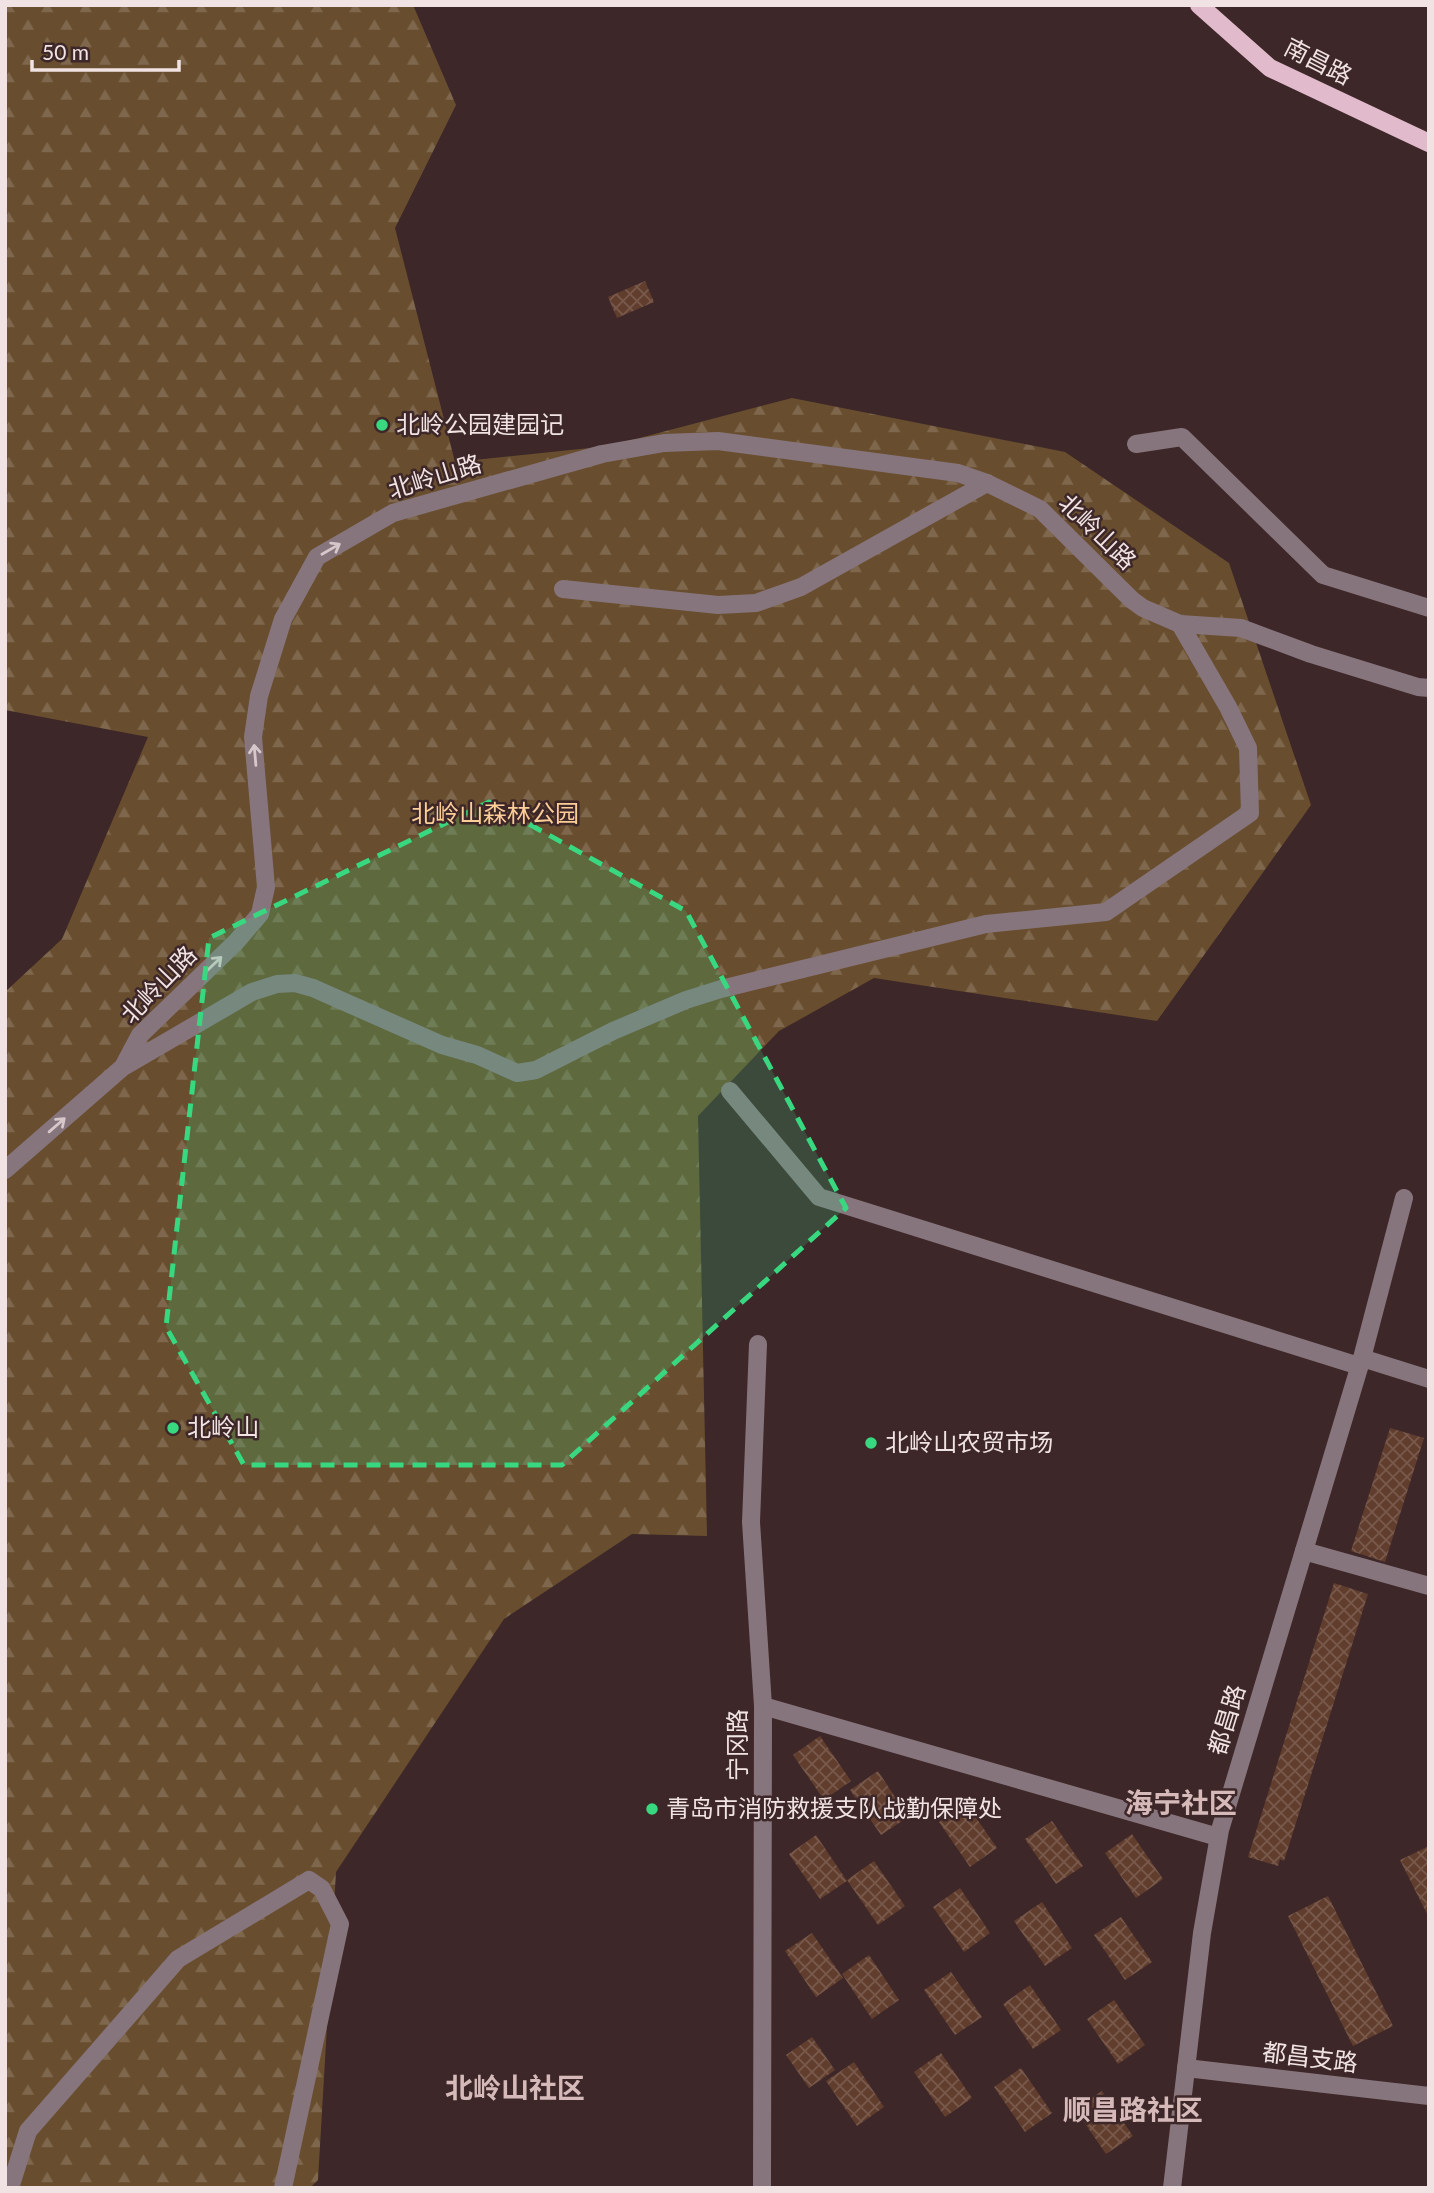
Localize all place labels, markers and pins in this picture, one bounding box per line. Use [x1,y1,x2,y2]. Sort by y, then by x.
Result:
place label: 北岭公园建园记 [396,409,564,438]
marker: 北岭公园建园记 [374,417,390,433]
place label: 北岭山 [187,1412,259,1441]
marker: 北岭山 [165,1420,181,1436]
place label: 北岭山农贸市场 [885,1427,1053,1456]
marker: 北岭山农贸市场 [863,1435,879,1451]
place label: 青岛市消防救援支队战勤保障处 [666,1793,1002,1822]
marker: 青岛市消防救援支队战勤保障处 [644,1801,660,1817]

